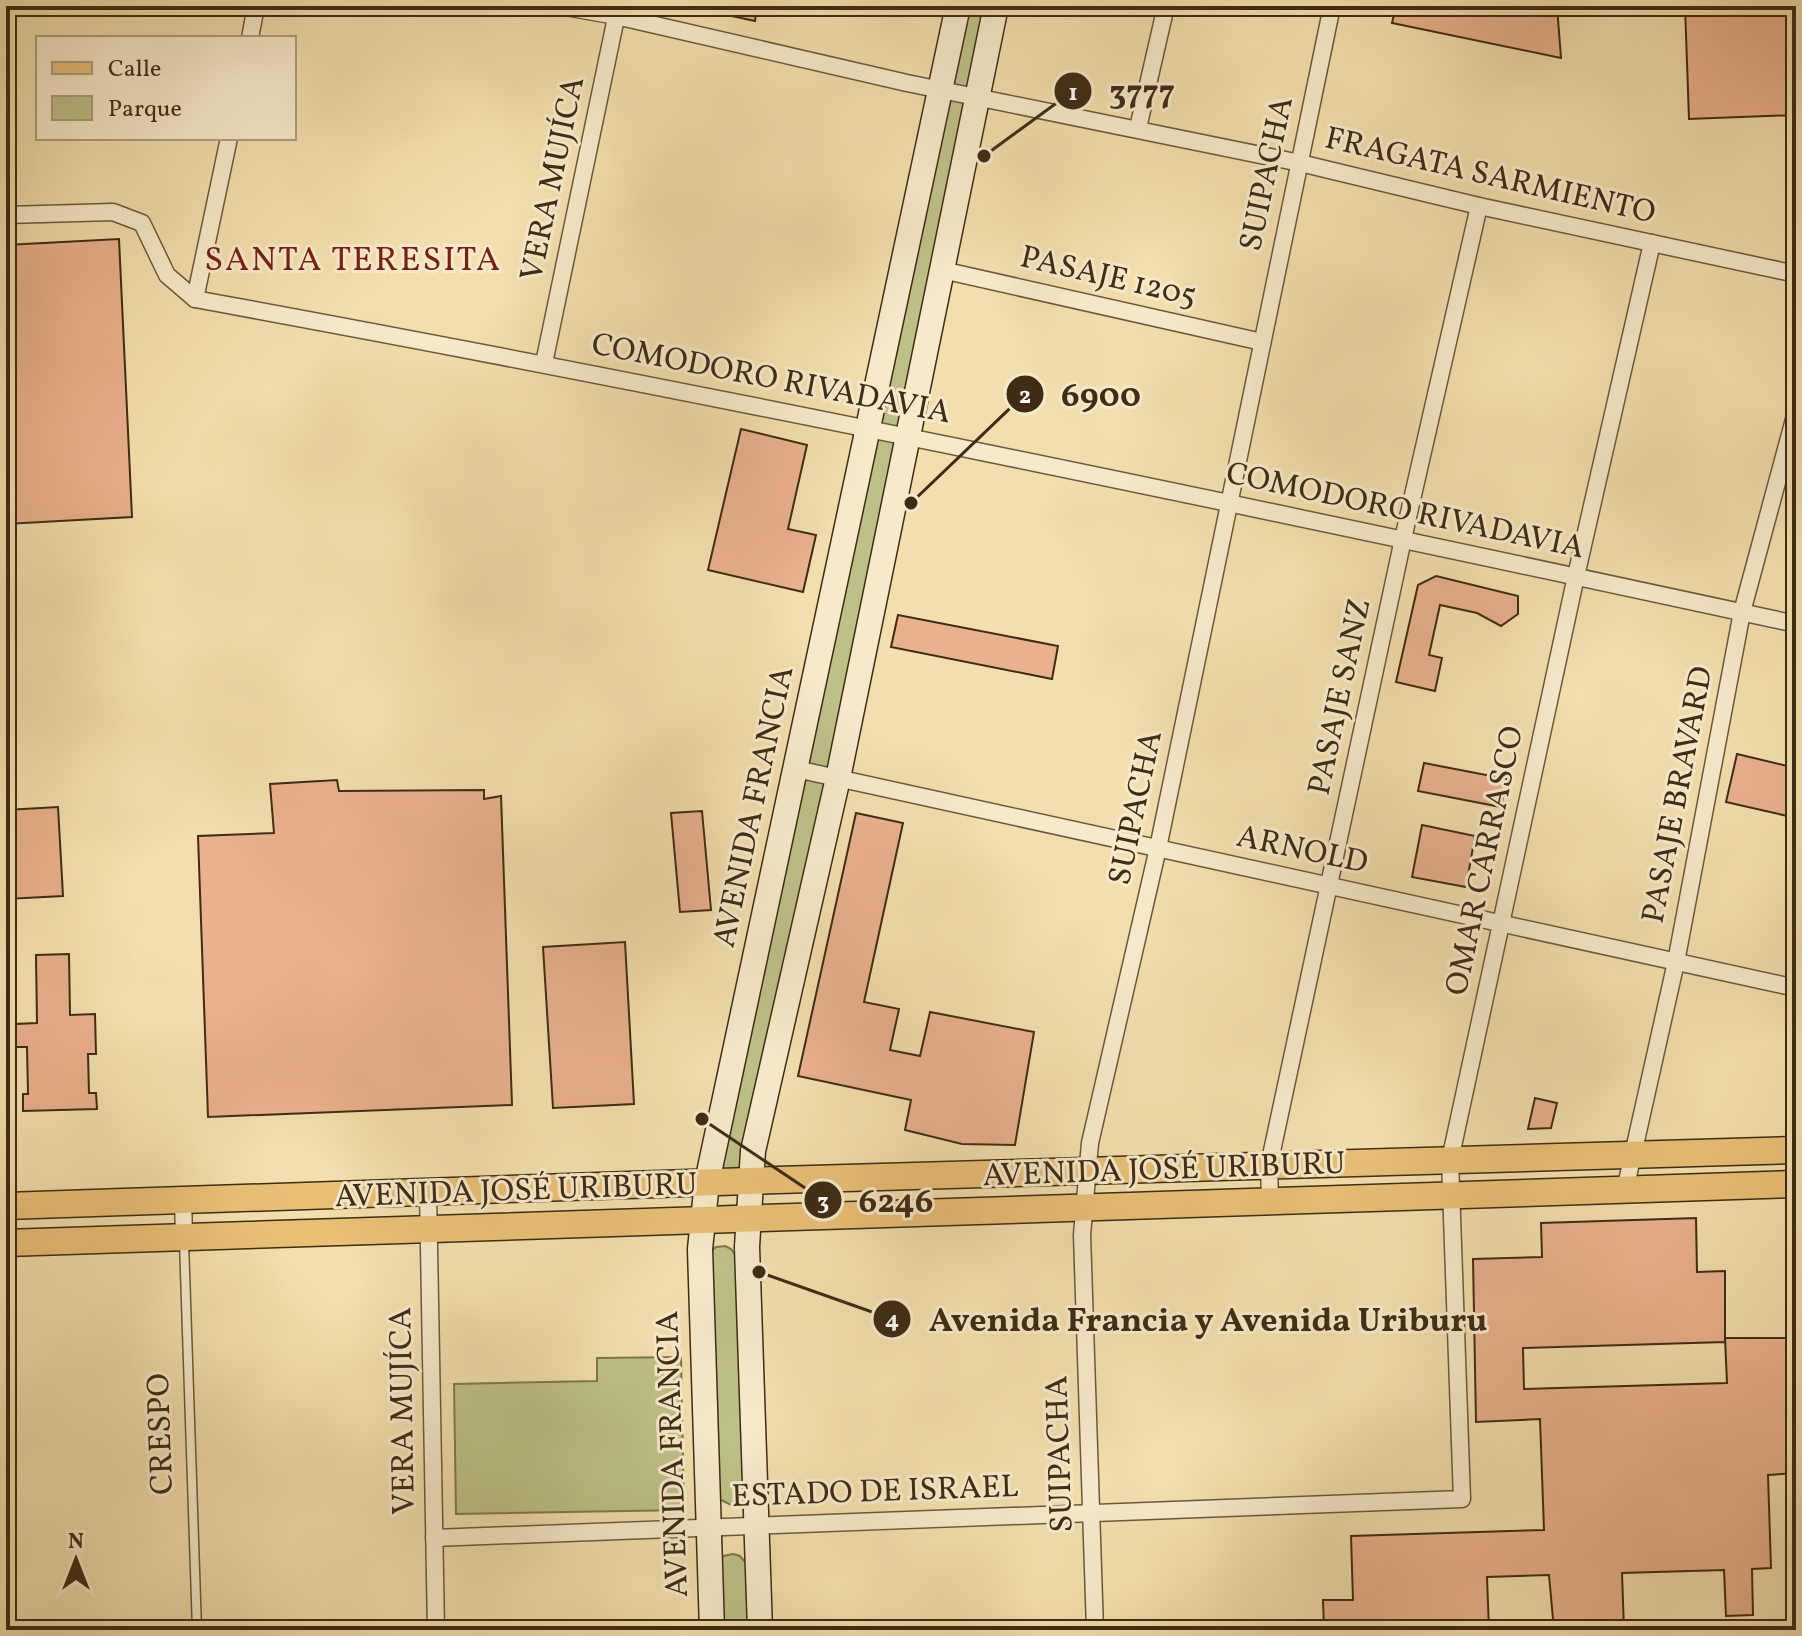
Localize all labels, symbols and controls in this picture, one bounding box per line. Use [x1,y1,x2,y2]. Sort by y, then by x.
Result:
legend [36,36,296,140]
text: Calle [108,53,161,87]
callout: 3777 [1053,62,1191,120]
text: 3777 [1109,71,1175,118]
street label: VERA MUJÍCA [511,73,597,285]
text: 1 [1068,77,1078,111]
text: Parque [108,93,182,127]
street label: SUIPACHA [1230,93,1306,255]
street label: FRAGATA SARMIENTO [1320,118,1660,236]
street label: PASAJE 1205 [1016,236,1200,320]
district label: SANTA TERESITA [204,238,502,285]
street label: COMODORO RIVADAVIA [588,324,954,436]
callout: 6900 [1005,365,1157,423]
text: 6900 [1061,374,1141,421]
text: 2 [1019,380,1031,414]
street label: COMODORO RIVADAVIA [1222,453,1588,571]
street label: PASAJE SANZ [1299,595,1383,799]
street label: AVENIDA FRANCIA [704,662,806,952]
street label: PASAJE BRAVARD [1633,663,1725,927]
street label: OMAR CARRASCO [1436,722,1536,1000]
street label: SUIPACHA [1099,727,1175,889]
street label: ARNOLD [1232,816,1372,886]
street label: AVENIDA JOSÉ URIBURU [982,1143,1346,1199]
street label: AVENIDA JOSÉ URIBURU [334,1164,698,1220]
callout: 6246 [803,1171,950,1229]
text: 6246 [859,1180,933,1227]
text: 3 [817,1186,829,1220]
callout: Avenida Francia y Avenida Uriburu [872,1290,1504,1348]
text: Avenida Francia y Avenida Uriburu [929,1299,1487,1346]
text: 4 [885,1304,899,1338]
street label: VERA MUJÍCA [380,1307,428,1515]
street label: AVENIDA FRANCIA [647,1310,701,1598]
street label: CRESPO [138,1372,186,1496]
street label: SUIPACHA [1036,1375,1086,1533]
street label: ESTADO DE ISRAEL [731,1466,1019,1520]
north arrow [36,1520,116,1600]
text: N [68,1527,84,1558]

